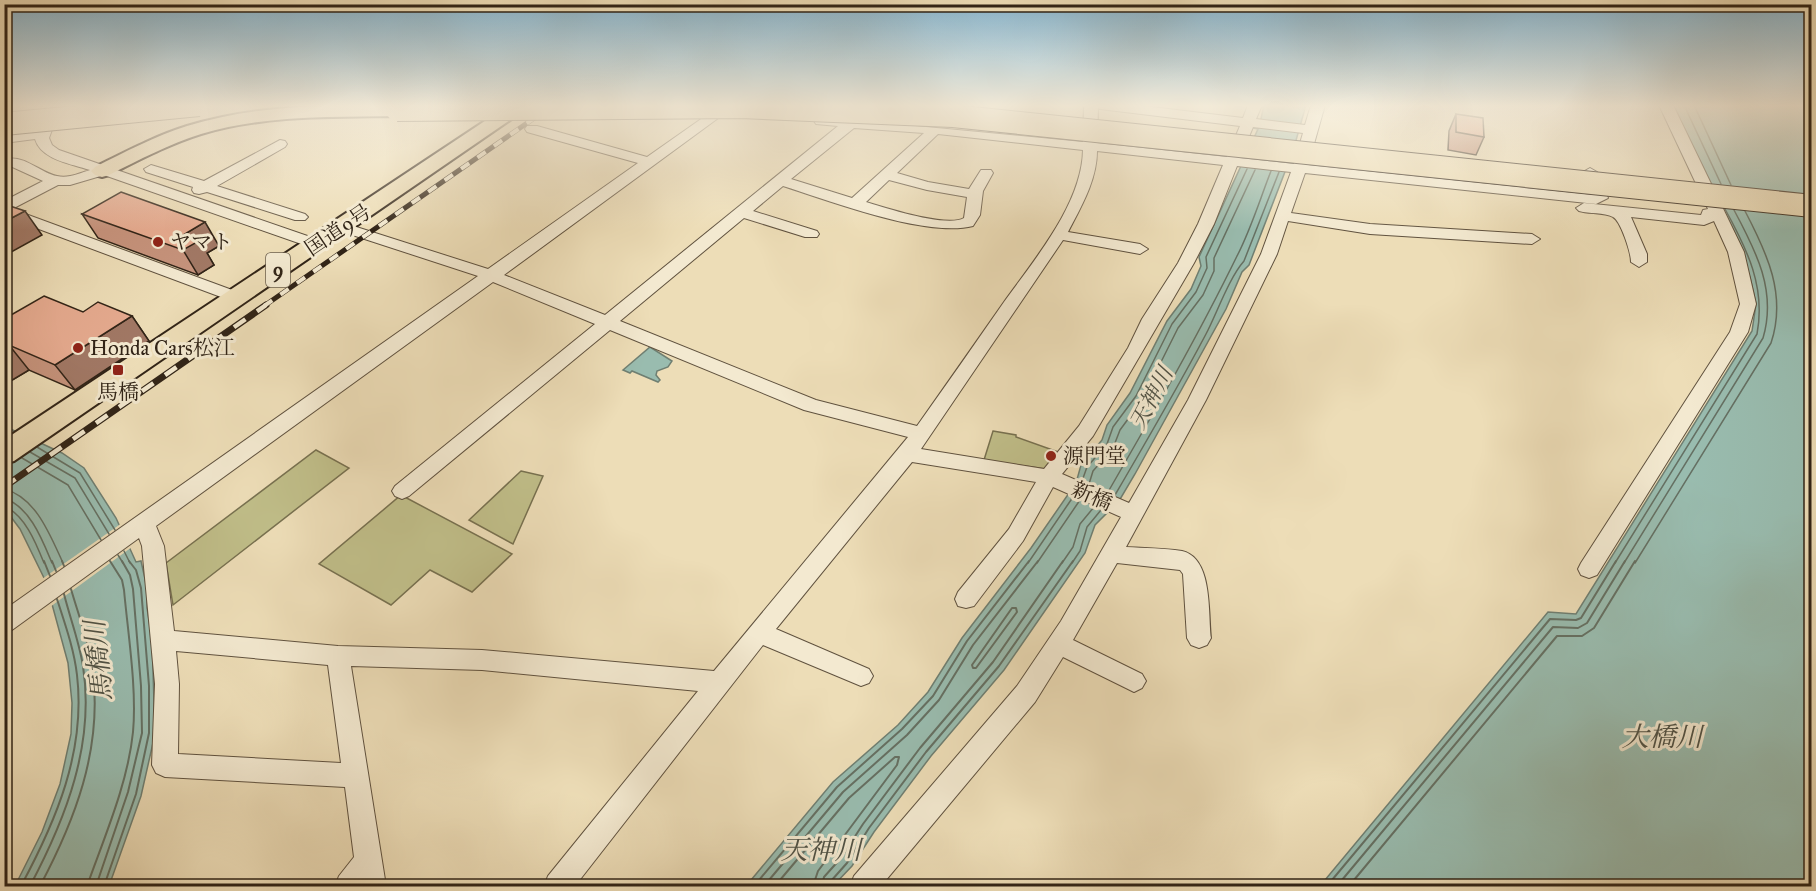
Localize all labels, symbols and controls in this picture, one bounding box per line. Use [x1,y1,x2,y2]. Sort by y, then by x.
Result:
street label: 国道9号 [300,198,376,262]
place label: ヤマト [170,229,233,255]
marker: ヤマト [151,235,165,249]
road number: 9 [266,253,290,287]
place label: Honda Cars松江 [90,335,235,361]
marker: Honda Cars松江 [71,341,85,355]
water label: 天神川 [1124,361,1179,433]
marker: 馬橋 [111,363,125,377]
place label: 馬橋 [97,379,139,405]
place label: 源門堂 [1063,443,1126,469]
marker: 源門堂 [1044,449,1058,463]
street label: 新橋 [1068,476,1116,516]
water label: 馬橋川 [77,616,119,703]
water label: 大橋川 [1622,720,1705,753]
water label: 天神川 [781,833,864,866]

